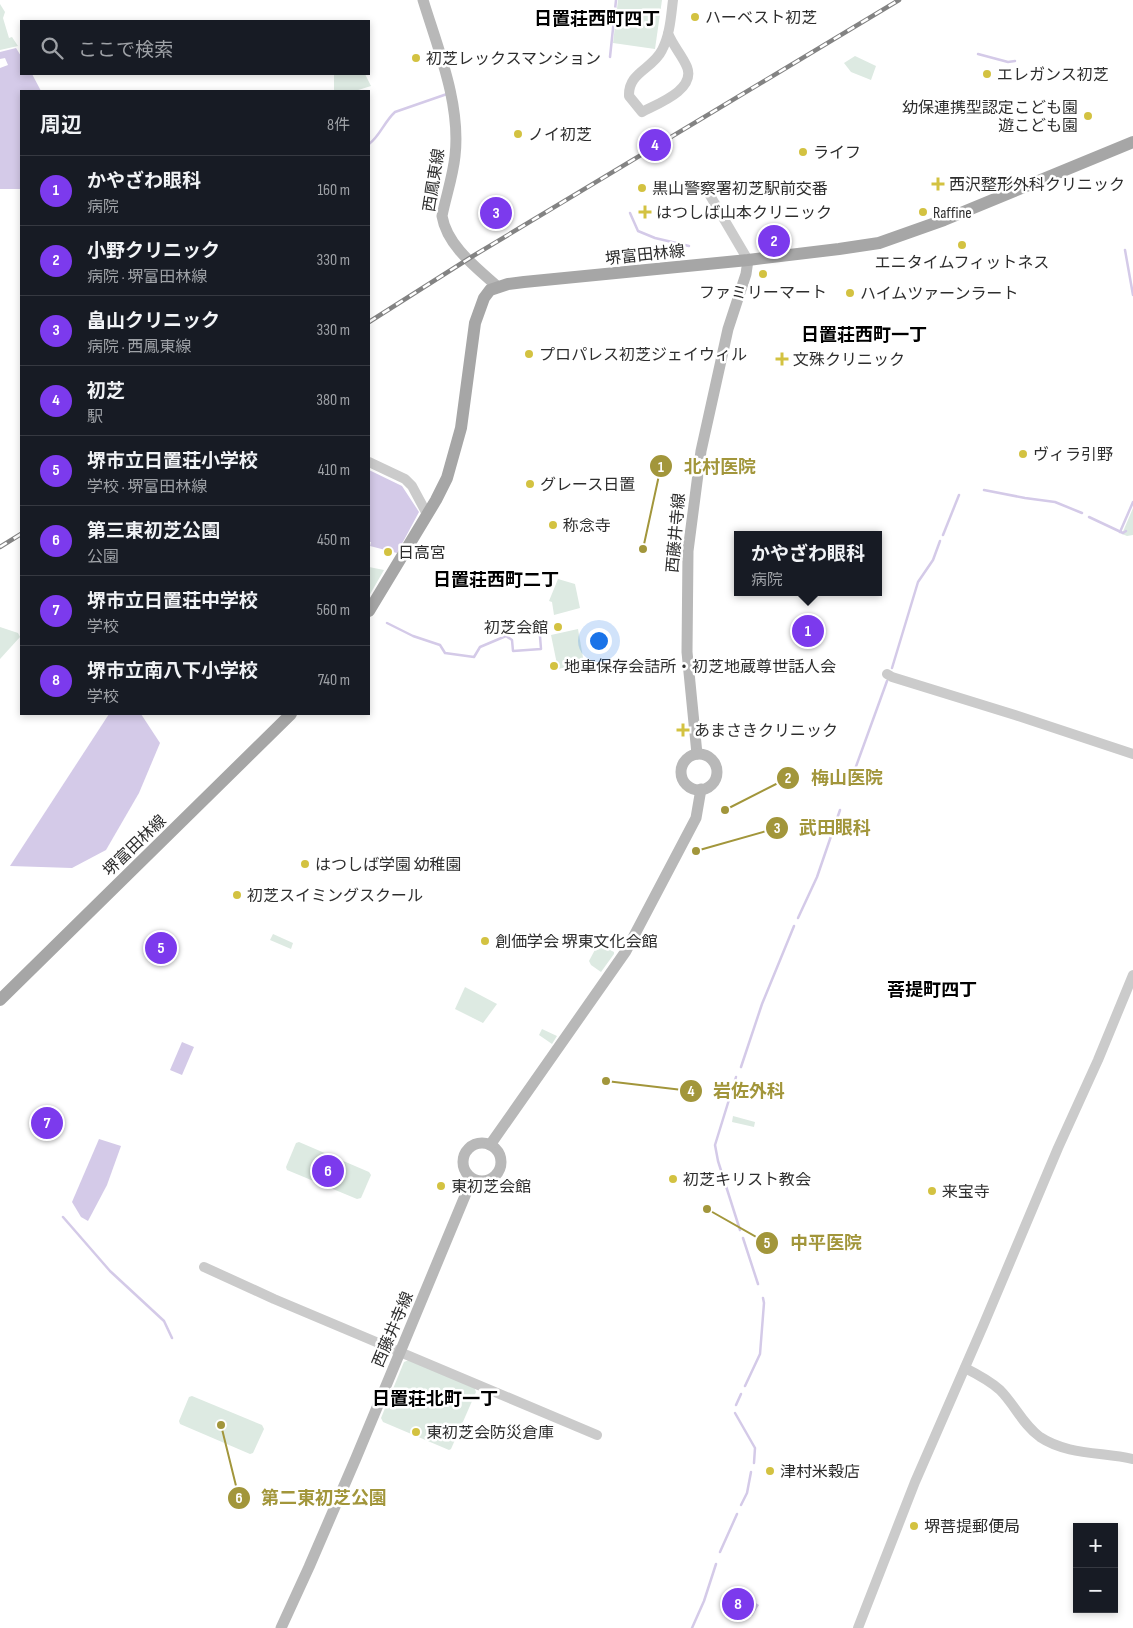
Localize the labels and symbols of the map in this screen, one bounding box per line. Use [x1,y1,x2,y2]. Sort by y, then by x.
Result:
district label: 日置荘西町四丁 [534,9,660,30]
place label: ハーベスト初芝 [705,9,817,28]
marker: ハーベスト初芝 [689,11,701,23]
place label: 初芝レックスマンション [426,50,601,69]
marker: 初芝レックスマンション [410,52,422,64]
place label: エレガンス初芝 [997,66,1109,85]
marker: エレガンス初芝 [981,68,993,80]
place label: 幼保連携型認定こども園 遊こども園 [902,99,1078,136]
marker: 幼保連携型認定こども園 遊こども園 [1082,110,1094,122]
place label: ノイ初芝 [528,126,592,145]
pin: 4 [639,126,671,164]
marker: ノイ初芝 [512,128,524,140]
place label: ライフ [813,144,861,163]
marker: ライフ [797,146,809,158]
street label: 西鳳東線 [420,147,449,213]
place label: 西沢整形外科クリニック [949,176,1125,195]
marker: 西沢整形外科クリニック [931,177,945,191]
place label: 黒山警察署初芝駅前交番 [652,180,828,199]
marker: 黒山警察署初芝駅前交番 [636,182,648,194]
pin: 3 [480,194,512,232]
place label: はつしば山本クリニック [656,204,832,223]
place label: Raffine [933,204,972,223]
marker: はつしば山本クリニック [638,205,652,219]
marker: Raffine [917,206,929,218]
pin: 2 [758,222,790,260]
marker: エニタイムフィットネス [956,239,968,251]
street label: 堺富田林線 [604,242,686,269]
place label: エニタイムフィットネス [875,254,1049,273]
marker: ファミリーマート [757,268,769,280]
place label: ファミリーマート [699,284,827,303]
place label: ハイムツァーンラート [860,285,1019,304]
marker: ハイムツァーンラート [844,287,856,299]
district label: 日置荘西町一丁 [801,325,927,346]
place label: プロパレス初芝ジェイウィル [539,346,747,365]
marker: プロパレス初芝ジェイウィル [523,348,535,360]
place label: 文殊クリニック [793,351,905,370]
marker: 文殊クリニック [775,352,789,366]
place label: ヴィラ引野 [1033,446,1113,465]
marker: ヴィラ引野 [1017,448,1029,460]
callout: 北村医院 [649,450,766,483]
text: 北村医院 [684,457,756,478]
text: 1 [658,458,664,477]
place label: グレース日置 [540,476,635,495]
marker: グレース日置 [524,478,536,490]
street label: 西藤井寺線 [664,492,689,574]
place label: 称念寺 [563,517,611,536]
marker: 称念寺 [547,519,559,531]
place label: 日高宮 [398,544,446,563]
marker: 日高宮 [382,546,394,558]
district label: 日置荘西町二丁 [433,570,559,591]
pin: 1 [792,612,824,650]
place label: 初芝会館 [484,619,548,638]
marker: 初芝会館 [552,621,564,633]
your location [586,628,612,654]
place label: 地車保存会詰所・初芝地蔵尊世話人会 [564,658,836,677]
marker: 地車保存会詰所・初芝地蔵尊世話人会 [548,660,560,672]
place label: あまさきクリニック [694,722,838,741]
marker: あまさきクリニック [676,723,690,737]
callout: 梅山医院 [776,761,893,794]
text: 梅山医院 [811,768,883,789]
text: 2 [785,769,791,788]
street label: 堺富田林線 [100,811,170,881]
callout: 武田眼科 [764,812,881,845]
text: 武田眼科 [799,818,871,839]
text: 3 [774,819,781,838]
place label: はつしば学園 幼稚園 [315,856,462,875]
marker: はつしば学園 幼稚園 [299,858,311,870]
place label: 初芝スイミングスクール [247,887,423,906]
marker: 初芝スイミングスクール [231,889,243,901]
pin: 5 [145,929,177,967]
place label: 創価学会 堺東文化会館 [495,933,658,952]
marker: 創価学会 堺東文化会館 [479,935,491,947]
district label: 菩提町四丁 [887,980,977,1001]
callout: 岩佐外科 [678,1075,795,1108]
text: 岩佐外科 [713,1081,785,1102]
text: 4 [688,1082,695,1101]
pin: 7 [31,1104,63,1142]
pin: 6 [312,1152,344,1190]
place label: 初芝キリスト教会 [683,1171,811,1190]
marker: 初芝キリスト教会 [667,1173,679,1185]
place label: 東初芝会館 [451,1178,531,1197]
marker: 東初芝会館 [435,1180,447,1192]
place label: 来宝寺 [942,1183,990,1202]
marker: 来宝寺 [926,1185,938,1197]
callout: 中平医院 [755,1226,872,1259]
text: 中平医院 [790,1233,862,1254]
text: 5 [764,1234,771,1253]
street label: 西藤井寺線 [369,1289,418,1370]
district label: 日置荘北町一丁 [372,1389,498,1410]
place label: 東初芝会防災倉庫 [426,1424,554,1443]
marker: 東初芝会防災倉庫 [410,1426,422,1438]
place label: 津村米穀店 [780,1463,860,1482]
marker: 津村米穀店 [764,1465,776,1477]
callout: 第二東初芝公園 [226,1482,397,1515]
text: 第二東初芝公園 [261,1488,387,1509]
text: 6 [235,1489,243,1508]
place label: 堺菩提郵便局 [924,1518,1020,1537]
marker: 堺菩提郵便局 [908,1520,920,1532]
pin: 8 [722,1585,754,1623]

